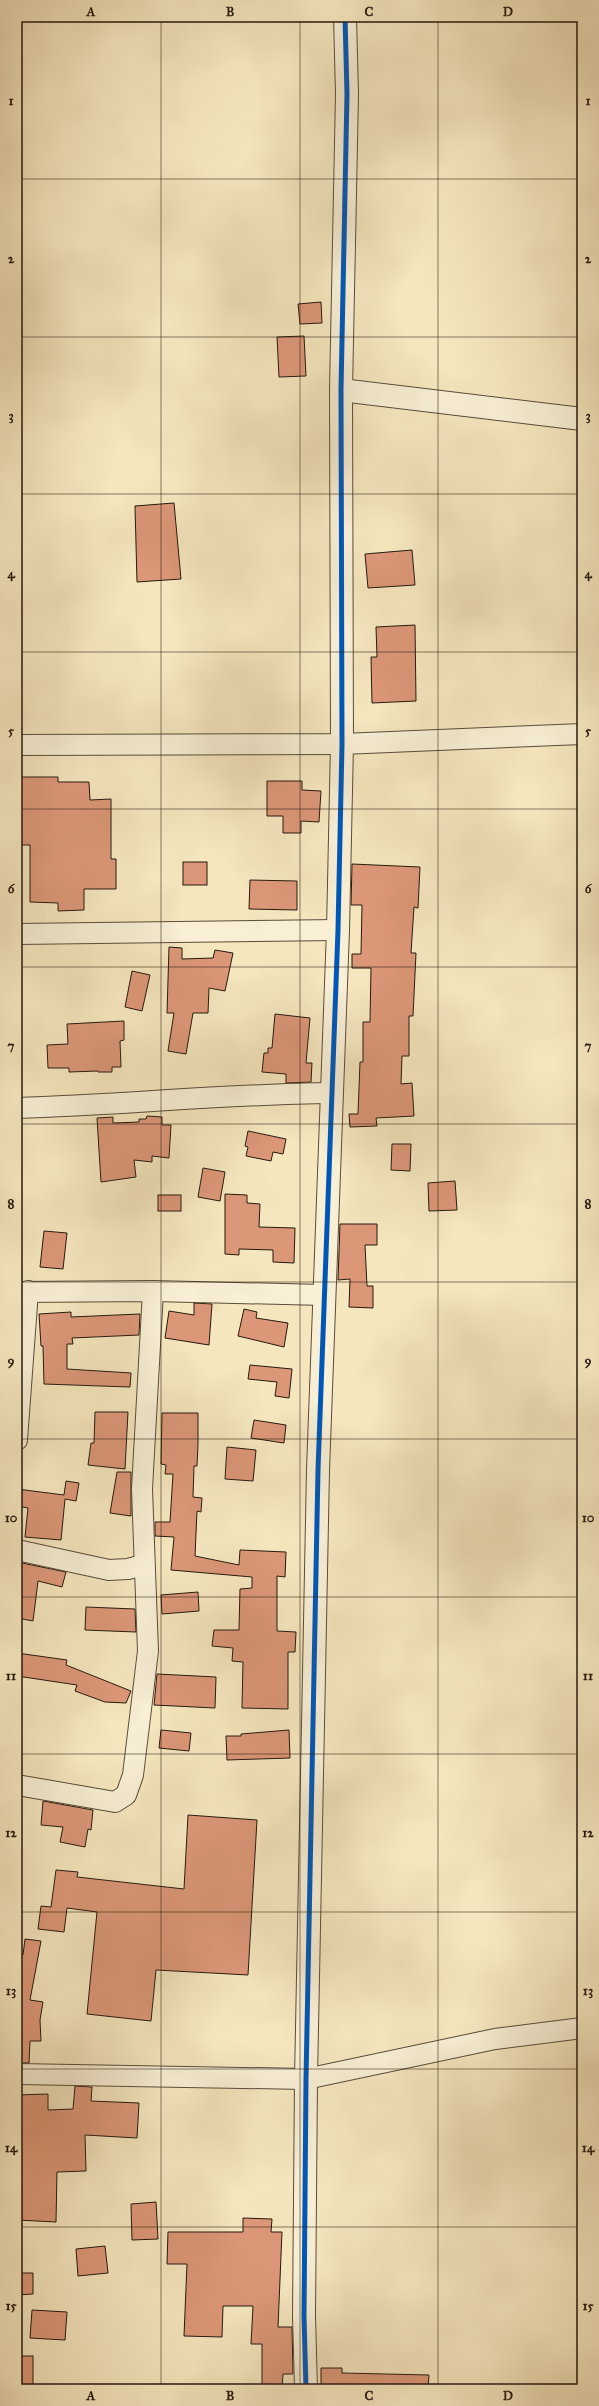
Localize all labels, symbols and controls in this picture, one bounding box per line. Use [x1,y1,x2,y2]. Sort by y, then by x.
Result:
text: A [86,4,96,20]
text: B [226,4,235,20]
text: C [365,4,374,20]
text: D [503,4,513,20]
text: 1 [8,93,14,109]
text: 1 [585,93,591,109]
text: 2 [8,251,15,267]
text: 2 [585,251,592,267]
text: 3 [8,408,14,424]
text: 3 [585,408,591,424]
text: 4 [7,566,15,582]
text: 4 [584,566,592,582]
text: 5 [8,723,15,739]
text: 5 [585,723,592,739]
text: 6 [8,881,16,897]
text: 6 [585,881,593,897]
text: 7 [8,1038,15,1054]
text: 7 [585,1038,592,1054]
text: 8 [8,1196,15,1212]
text: 8 [585,1196,592,1212]
text: 9 [8,1353,15,1369]
text: 9 [585,1353,592,1369]
text: 10 [5,1510,18,1526]
text: 10 [582,1510,595,1526]
text: 11 [6,1668,16,1684]
text: 11 [583,1668,593,1684]
text: 12 [5,1825,17,1841]
text: 12 [582,1825,594,1841]
text: 13 [6,1983,16,1999]
text: 13 [583,1983,593,1999]
text: 14 [5,2140,18,2156]
text: 14 [582,2140,595,2156]
text: 15 [5,2298,17,2314]
text: 15 [582,2298,594,2314]
text: A [86,2388,96,2404]
text: B [226,2388,235,2404]
text: C [365,2388,374,2404]
text: D [503,2388,513,2404]

